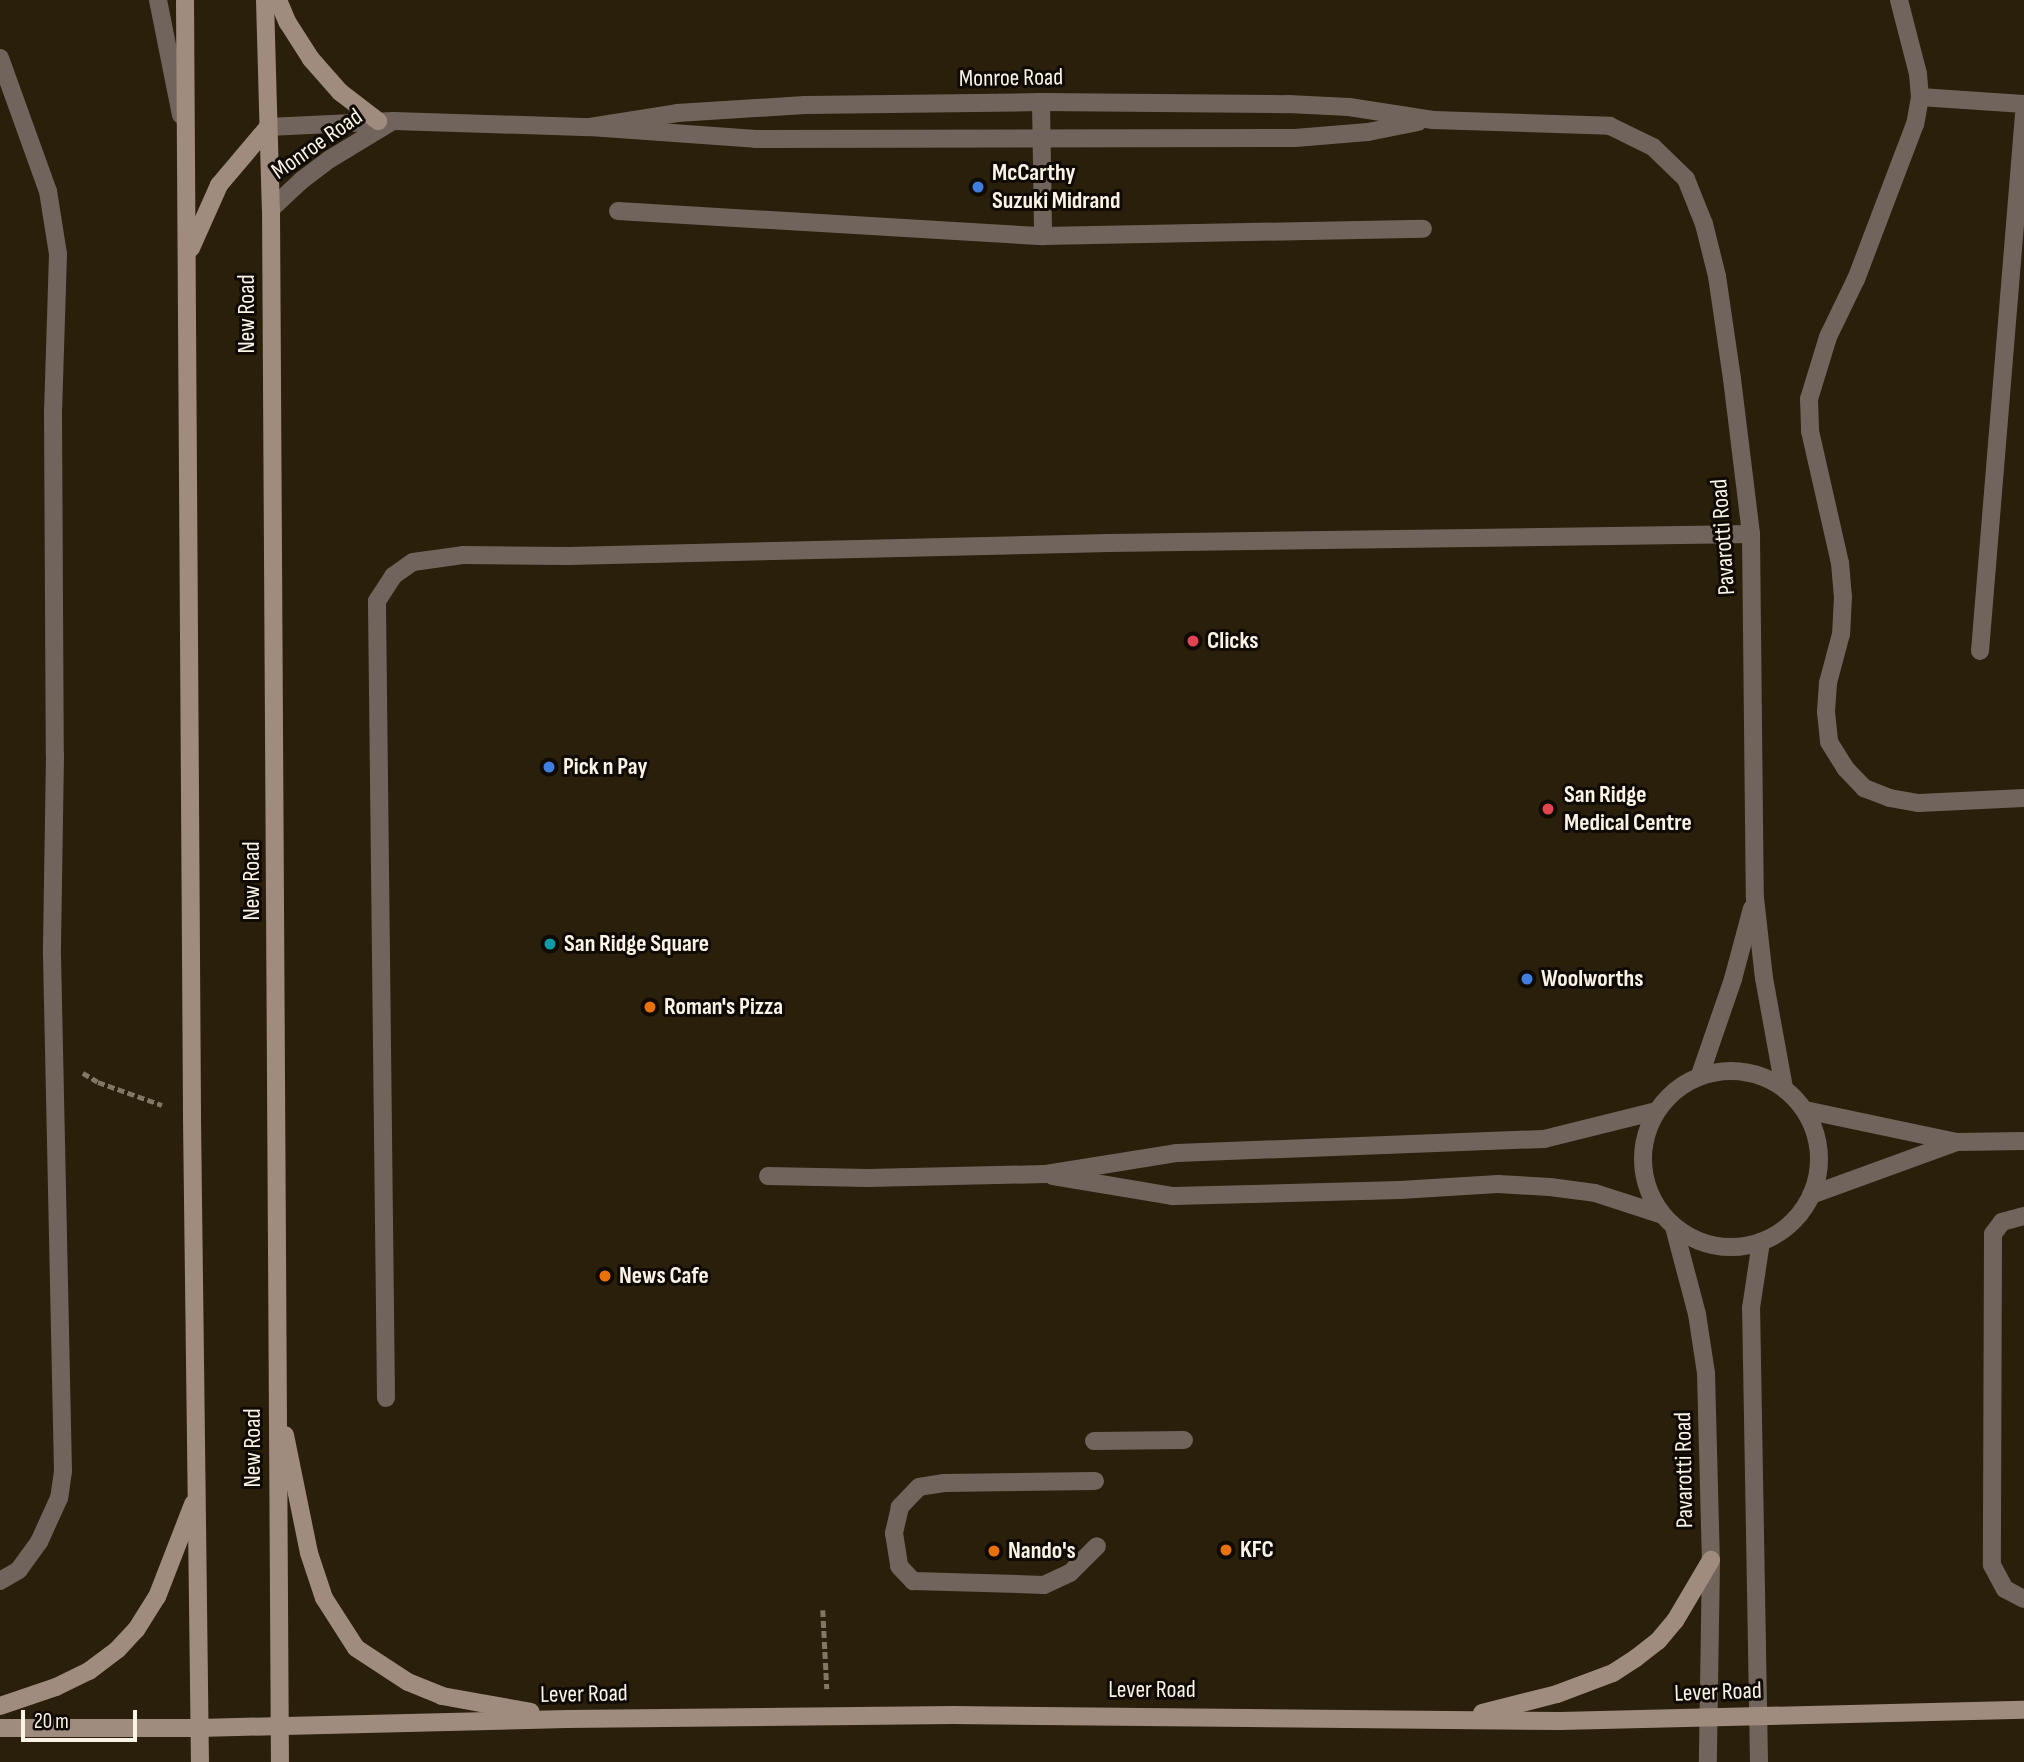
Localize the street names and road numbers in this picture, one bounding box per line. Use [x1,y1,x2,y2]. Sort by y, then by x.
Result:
street label: Monroe Road [959,63,1063,93]
street label: Monroe Road [266,102,368,186]
street label: New Road [233,274,261,354]
street label: Pavarotti Road [1705,478,1741,596]
street label: New Road [238,841,266,921]
street label: New Road [239,1408,267,1488]
street label: Pavarotti Road [1669,1412,1699,1528]
street label: Lever Road [1108,1676,1196,1704]
street label: Lever Road [1674,1676,1762,1708]
street label: Lever Road [540,1679,628,1709]

